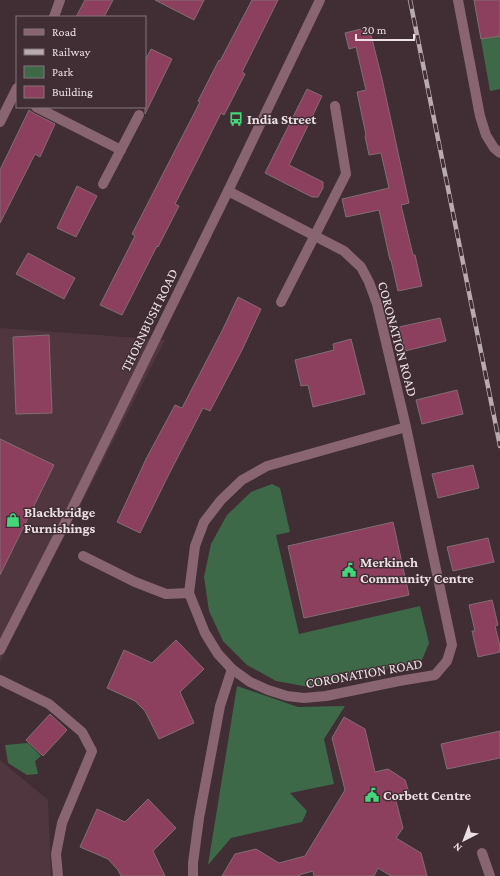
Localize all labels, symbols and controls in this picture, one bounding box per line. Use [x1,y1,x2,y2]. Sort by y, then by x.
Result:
legend [16,16,146,108]
scale bar [356,16,414,42]
text: 20 m [362,23,387,37]
text: Road [52,25,77,39]
text: Railway [52,45,91,59]
text: Park [52,65,74,79]
text: Building [52,85,93,99]
bus stop icon: India Street [228,111,244,127]
place label: India Street [247,111,317,127]
street label: THORNBUSH ROAD [117,266,181,374]
street label: CORONATION ROAD [375,280,421,398]
place label: Blackbridge Furnishings [24,504,96,536]
shop icon: Blackbridge Furnishings [5,512,21,528]
place label: Merkinch Community Centre [360,554,474,586]
public building icon: Merkinch Community Centre [341,562,357,578]
street label: CORONATION ROAD [304,655,424,691]
public building icon: Corbett Centre [364,787,380,803]
place label: Corbett Centre [383,787,471,803]
north arrow [444,820,484,860]
text: N [450,840,464,854]

